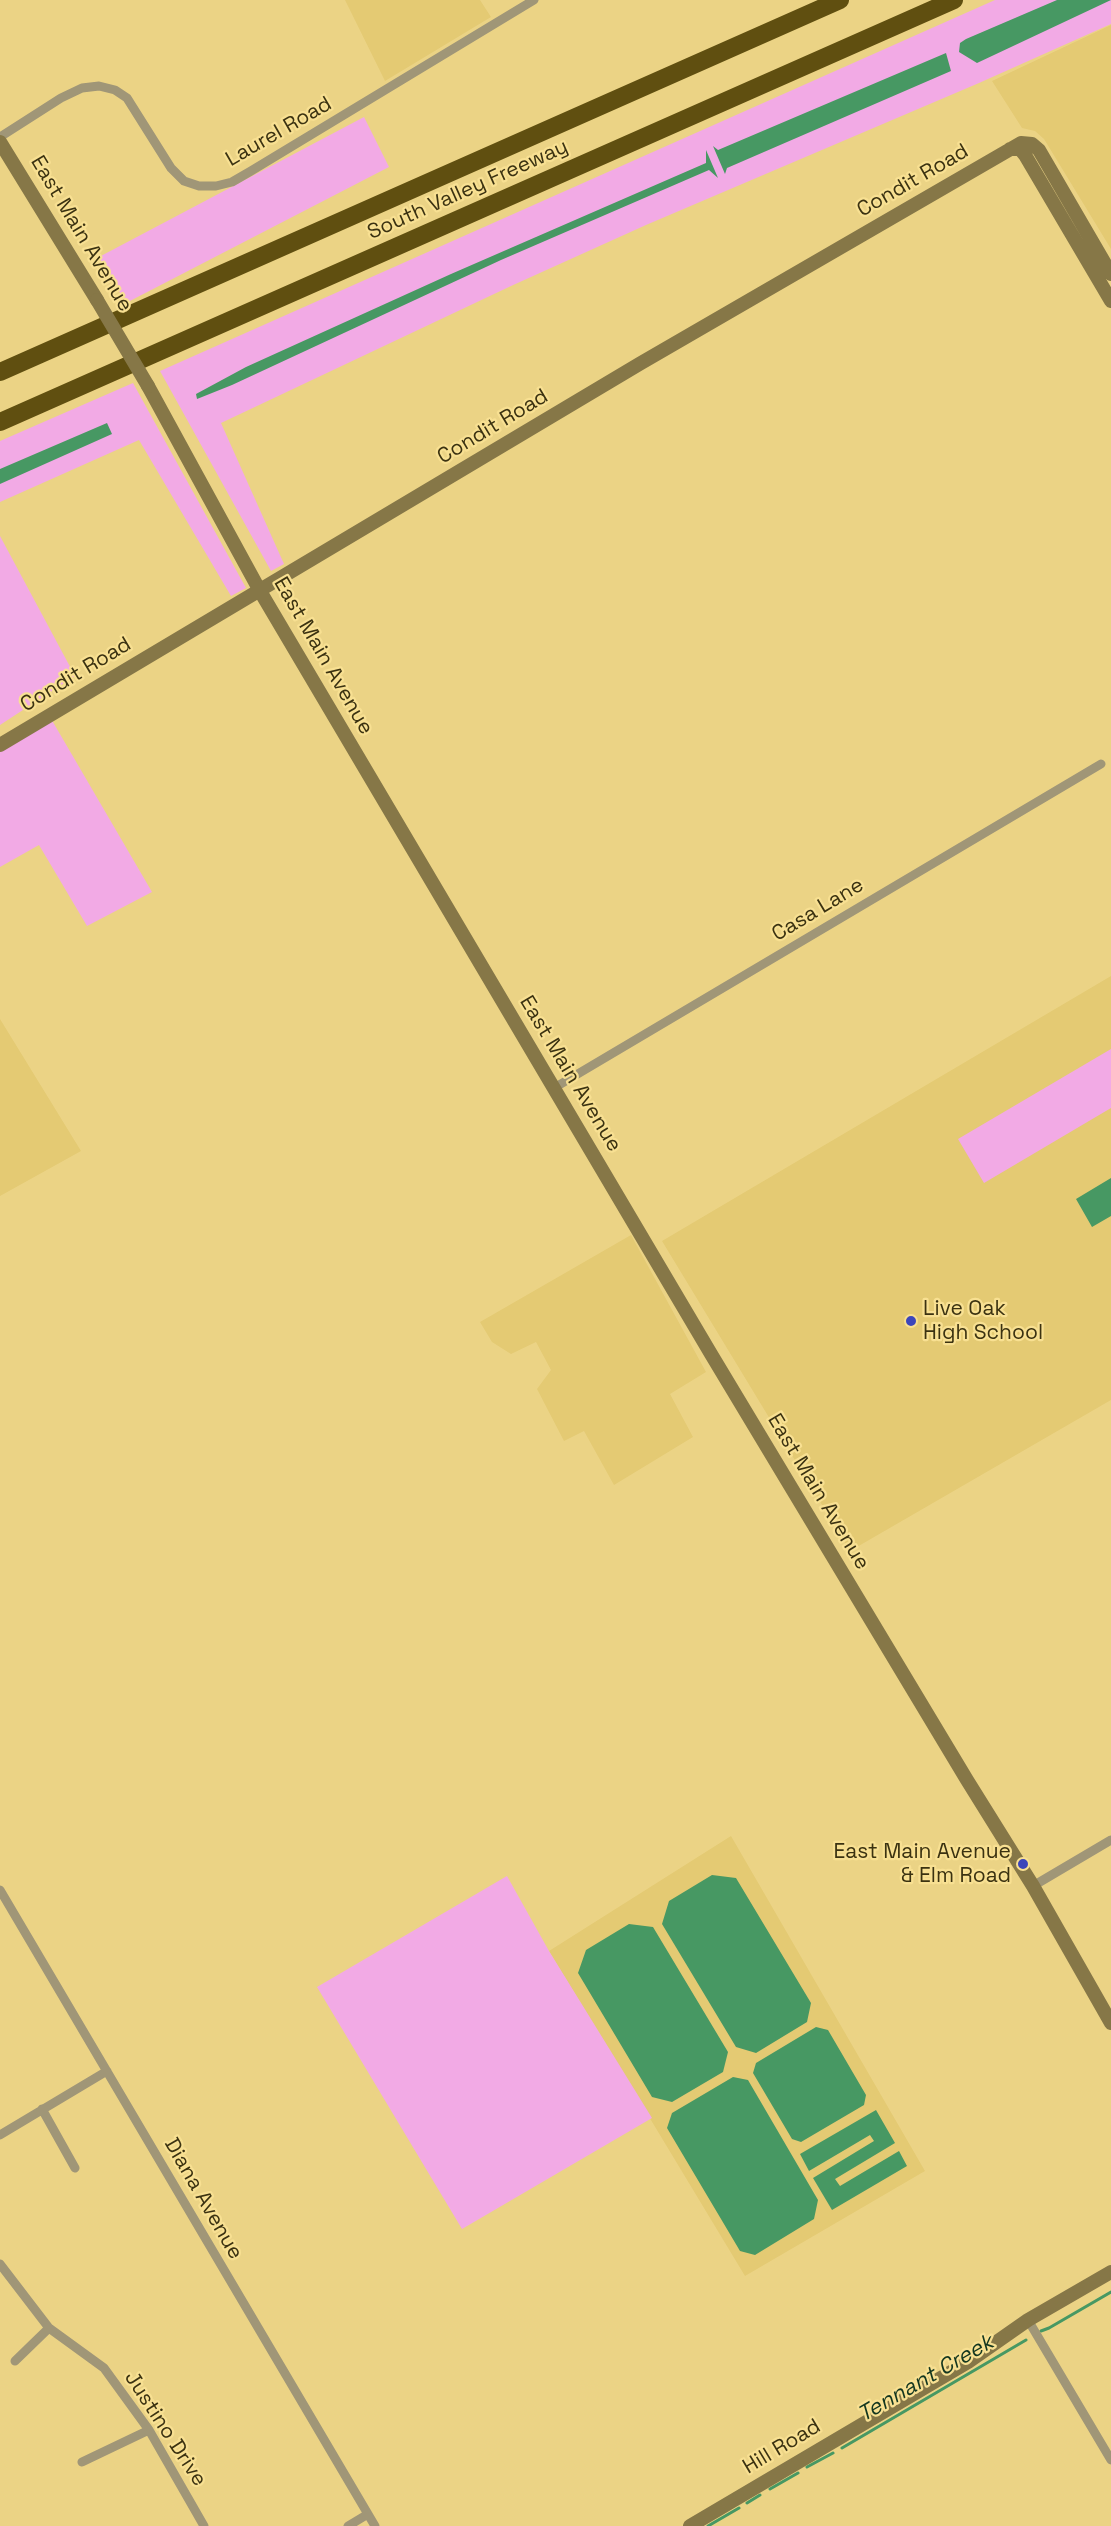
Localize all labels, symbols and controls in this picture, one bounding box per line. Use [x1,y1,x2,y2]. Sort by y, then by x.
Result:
street label: Laurel Road [222,92,336,172]
street label: South Valley Freeway [364,134,572,246]
street label: Condit Road [853,139,973,223]
street label: East Main Avenue [24,151,138,317]
street label: Condit Road [433,384,553,470]
street label: East Main Avenue [268,573,378,739]
street label: Condit Road [16,632,136,718]
street label: Casa Lane [767,873,869,947]
street label: East Main Avenue [513,991,627,1157]
place label: Live Oak High School [923,1296,1043,1346]
marker: Live Oak High School [904,1314,918,1328]
street label: East Main Avenue [761,1409,875,1575]
place label: East Main Avenue & Elm Road [833,1839,1011,1889]
marker: East Main Avenue & Elm Road [1016,1857,1030,1871]
street label: Diana Avenue [158,2134,248,2264]
water label: Tennant Creek [853,2330,999,2428]
street label: Justino Drive [118,2367,212,2491]
street label: Hill Road [739,2414,825,2480]

